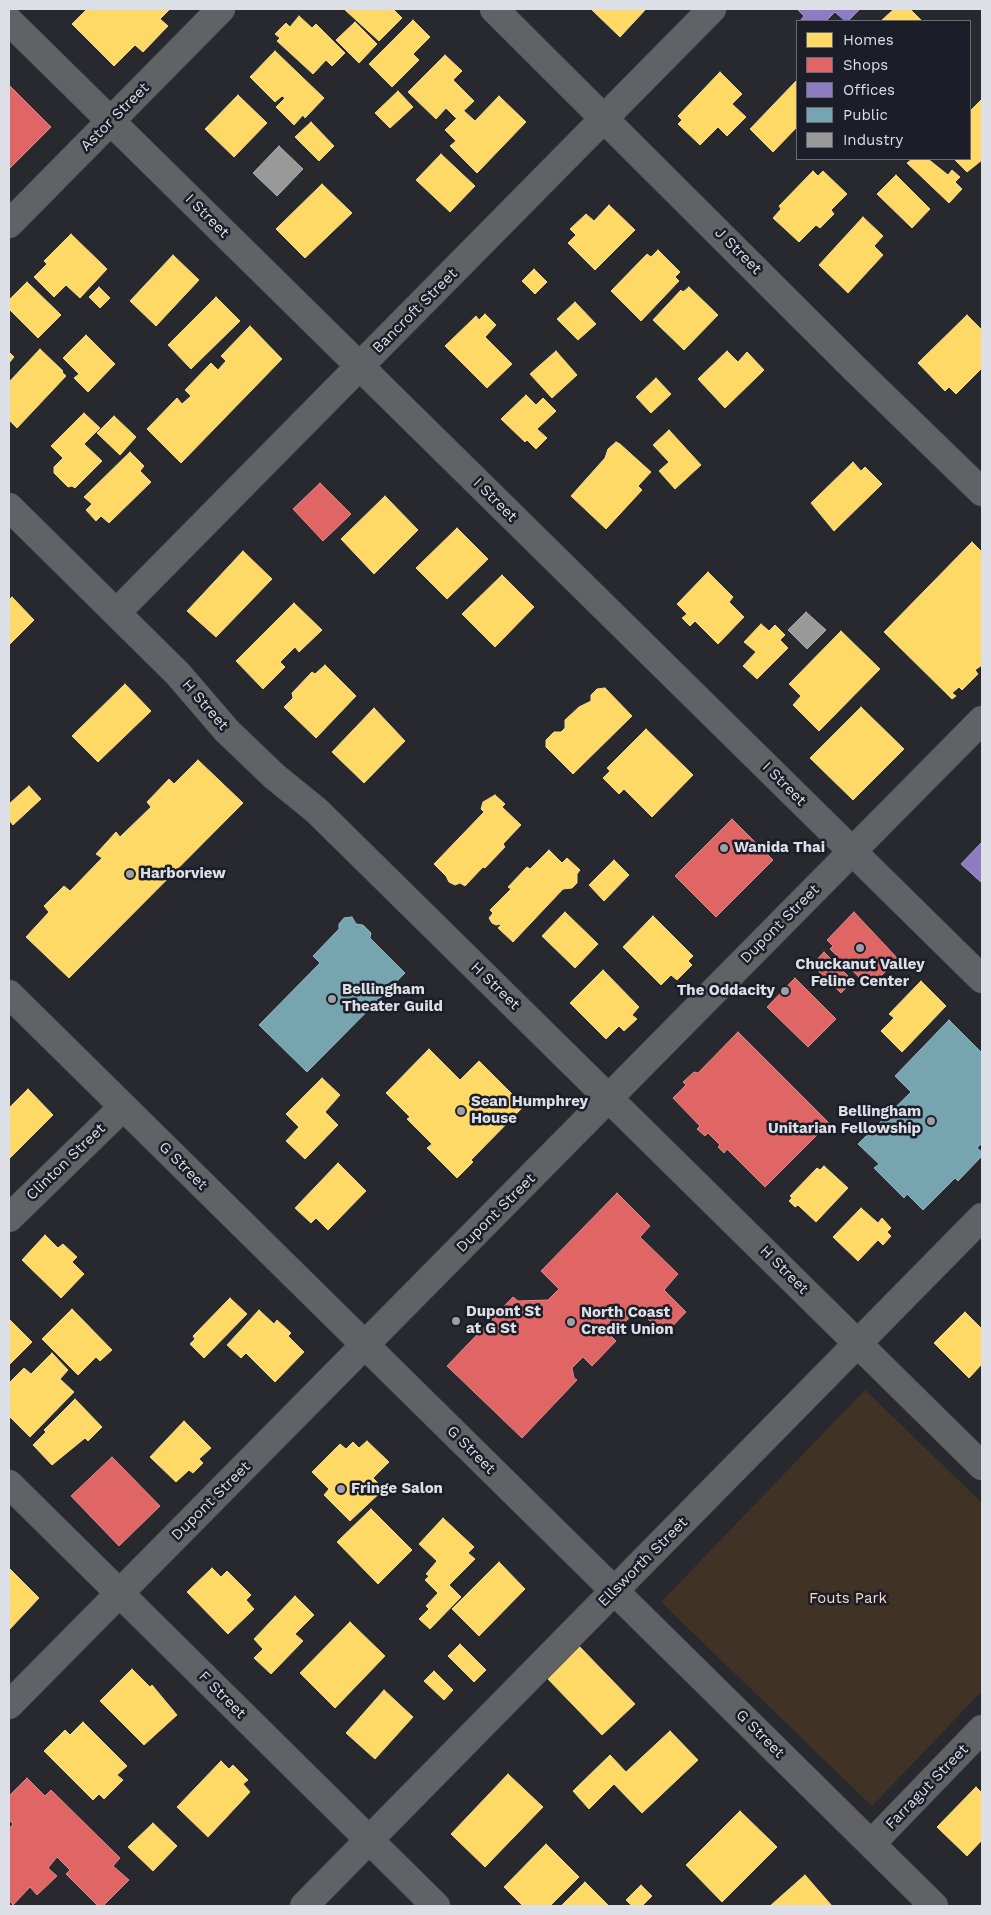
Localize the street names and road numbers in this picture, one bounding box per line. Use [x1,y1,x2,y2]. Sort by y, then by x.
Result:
street label: Astor Street [77,79,153,155]
street label: I Street [181,190,233,242]
street label: J Street [711,224,765,278]
street label: Bancroft Street [369,265,461,357]
street label: I Street [469,474,521,526]
street label: H Street [178,676,232,734]
street label: I Street [758,758,810,810]
street label: Dupont Street [737,881,823,967]
street label: H Street [467,958,523,1014]
street label: Clinton Street [23,1120,109,1204]
street label: G Street [155,1138,211,1194]
street label: Dupont Street [453,1170,539,1256]
street label: H Street [756,1242,812,1298]
street label: G Street [443,1422,499,1478]
street label: Dupont Street [168,1458,254,1544]
street label: Ellsworth Street [595,1514,691,1610]
street label: F Street [195,1668,249,1722]
street label: G Street [732,1706,788,1762]
street label: Farragut Street [882,1741,972,1833]

